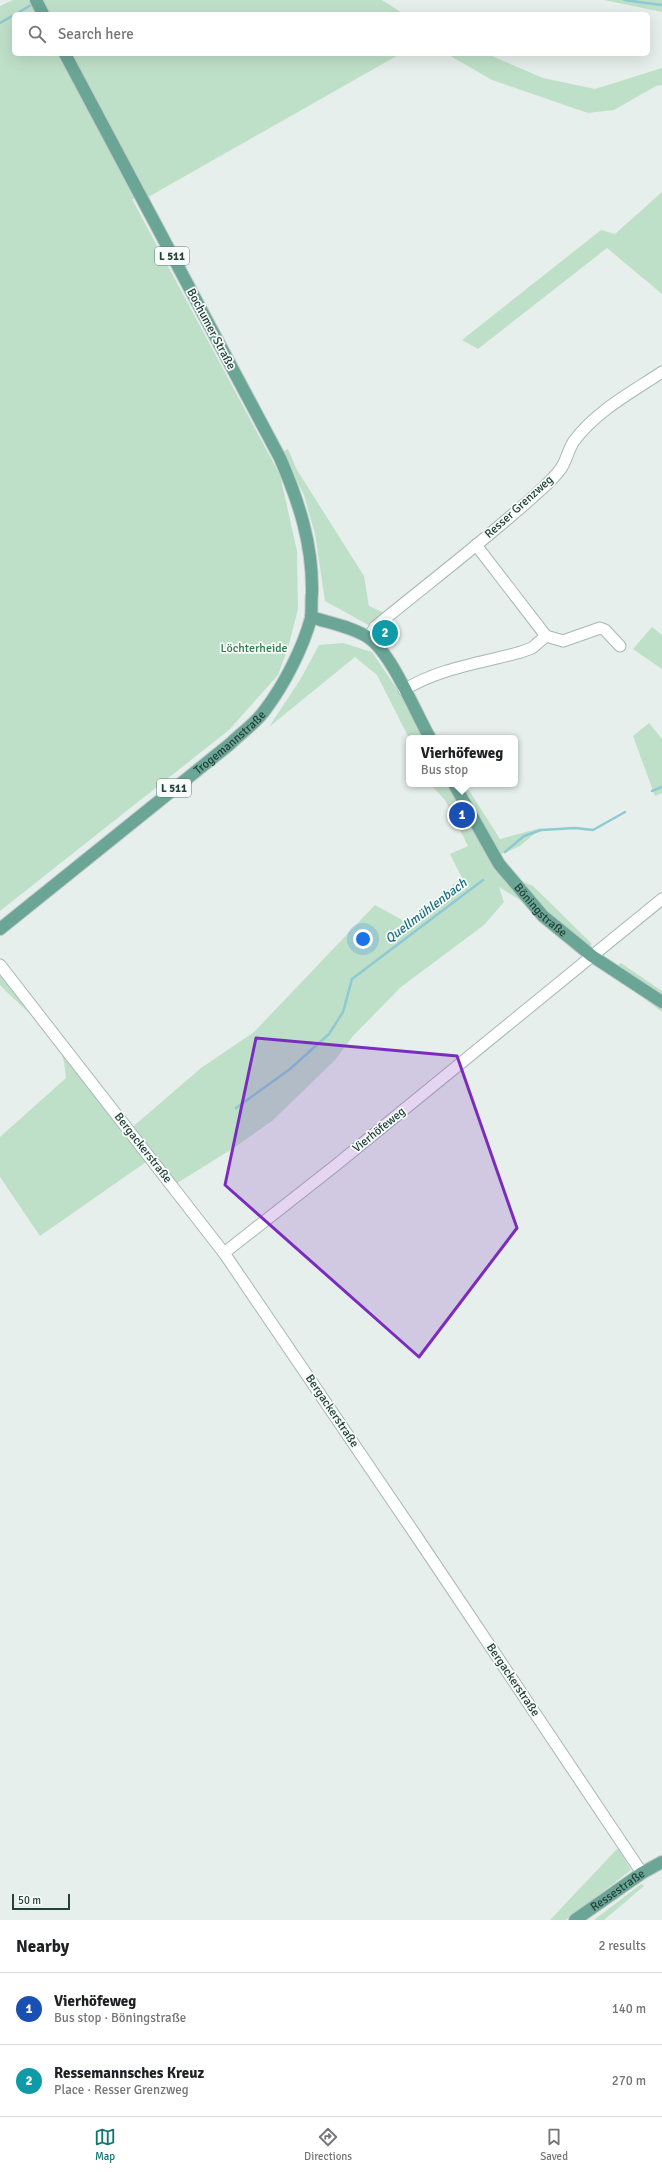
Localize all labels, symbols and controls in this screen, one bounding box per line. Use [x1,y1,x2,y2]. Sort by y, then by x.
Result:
search box [12,12,650,56]
icon: search [26,23,48,45]
text: Search here [58,25,134,43]
road number: L 511 [155,247,189,265]
street label: Bochumer Straße [183,286,239,372]
street label: Resser Grenzweg [482,472,556,542]
pin: 2 [372,618,398,648]
park label: Löchterheide [220,641,288,656]
street label: Trogemannstraße [191,708,269,778]
popup [406,735,518,787]
text: Vierhöfeweg [421,744,503,762]
text: Bus stop [421,762,468,778]
road number: L 511 [157,779,191,797]
pin: 1 [449,800,475,830]
water label: Quellmühlenbach [382,875,471,947]
street label: Böningstraße [511,880,570,940]
your location [353,929,373,949]
street label: Vierhöfeweg [349,1104,409,1156]
street label: Bergackerstraße [111,1110,175,1186]
street label: Bergackerstraße [302,1371,362,1451]
street label: Bergackerstraße [483,1640,543,1720]
street label: Ressestraße [587,1866,648,1914]
scale bar [12,1892,70,1911]
text: 50 m [18,1894,41,1907]
text: Nearby [16,1936,69,1957]
text: 2 results [598,1938,646,1954]
text: Vierhöfeweg [54,1992,136,2010]
text: 1 [25,2001,33,2017]
text: 140 m [612,2001,646,2017]
text: Bus stop · Böningstraße [54,2010,186,2026]
text: Ressemannsches Kreuz [54,2064,204,2082]
text: 2 [25,2073,33,2089]
text: 270 m [612,2073,646,2089]
text: Place · Resser Grenzweg [54,2082,189,2098]
tab: Map [94,2126,116,2163]
tab: Directions [304,2126,352,2163]
tab: Saved [540,2126,568,2163]

